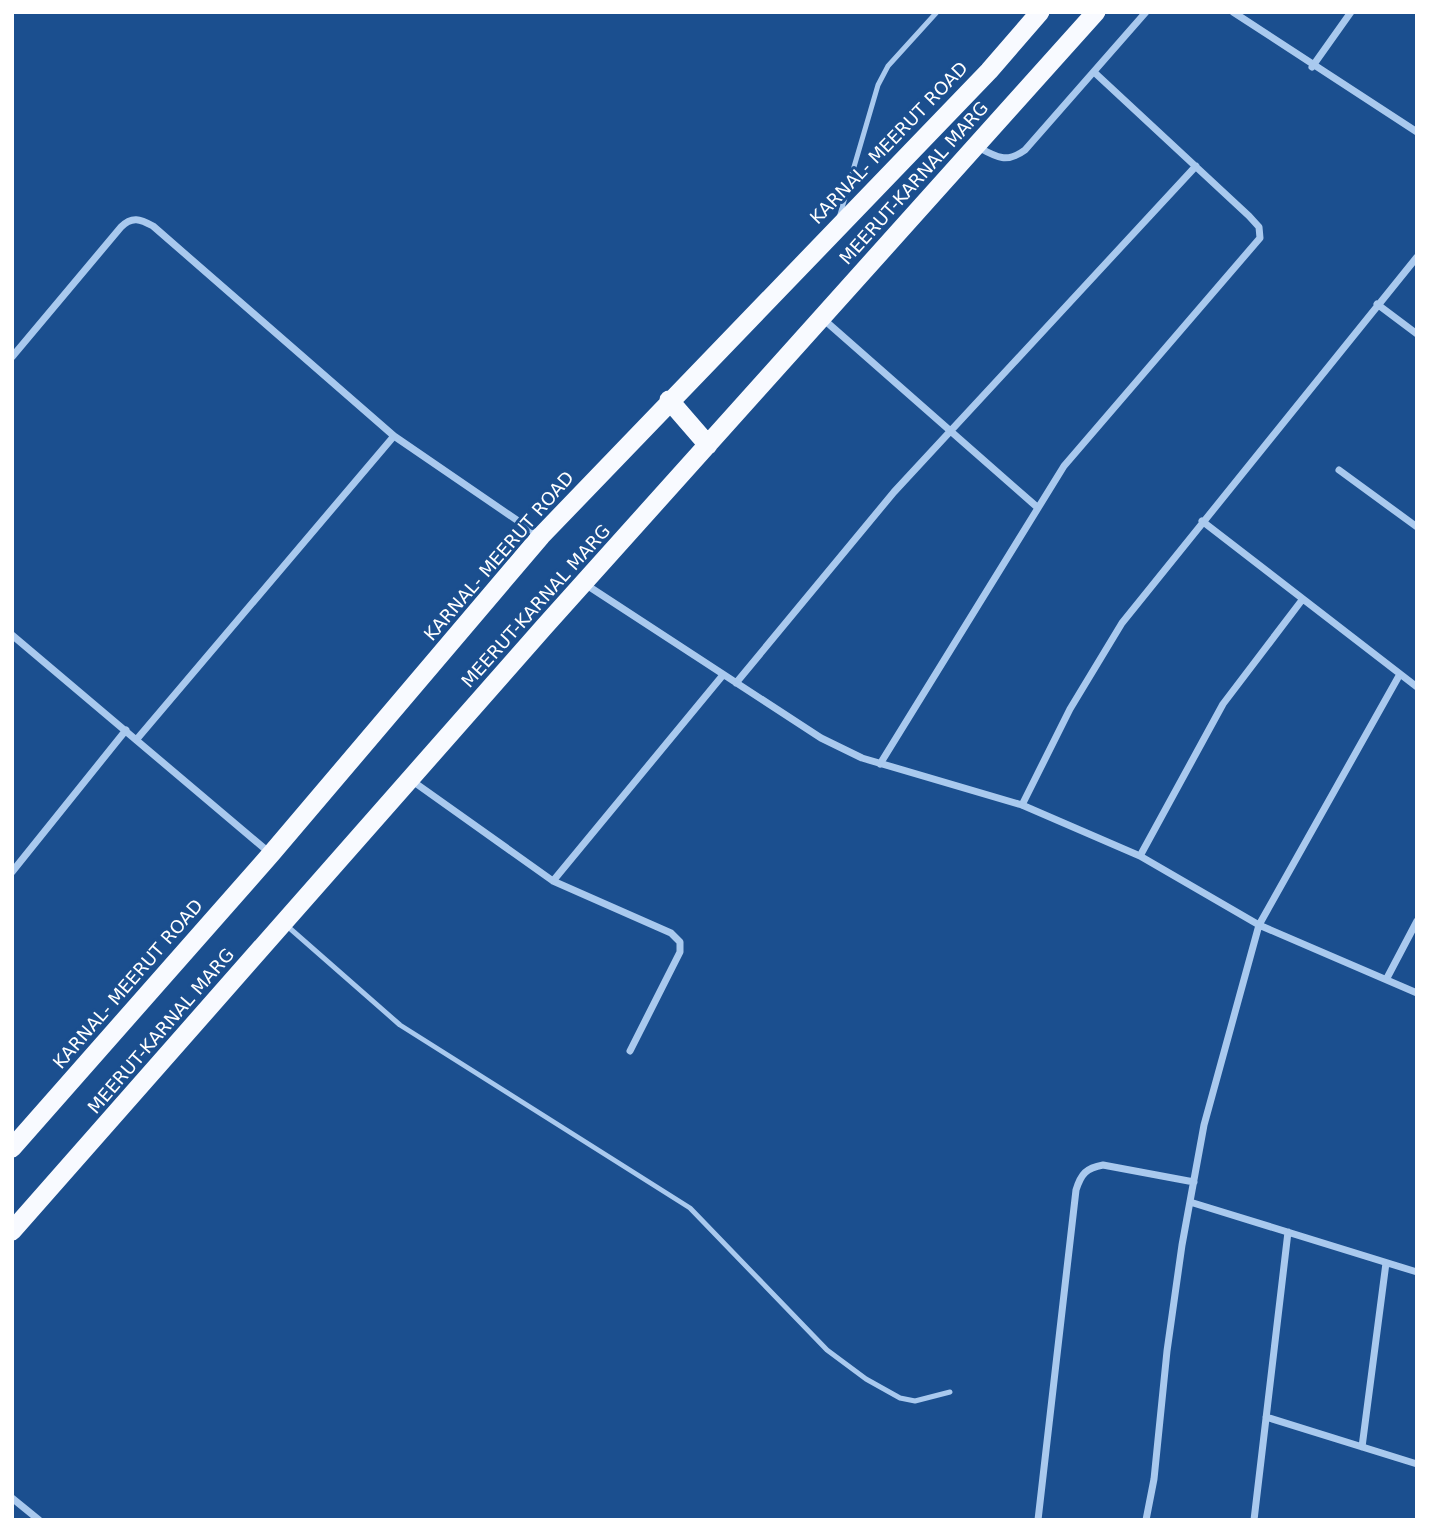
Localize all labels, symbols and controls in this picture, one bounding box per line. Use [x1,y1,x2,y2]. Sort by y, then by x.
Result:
street label: KARNAL- MEERUT ROAD [806,57,972,228]
street label: MEERUT-KARNAL MARG [835,97,992,268]
street label: KARNAL- MEERUT ROAD [419,467,578,645]
street label: MEERUT-KARNAL MARG [457,520,614,691]
street label: KARNAL- MEERUT ROAD [48,895,207,1073]
street label: MEERUT-KARNAL MARG [83,944,238,1118]

